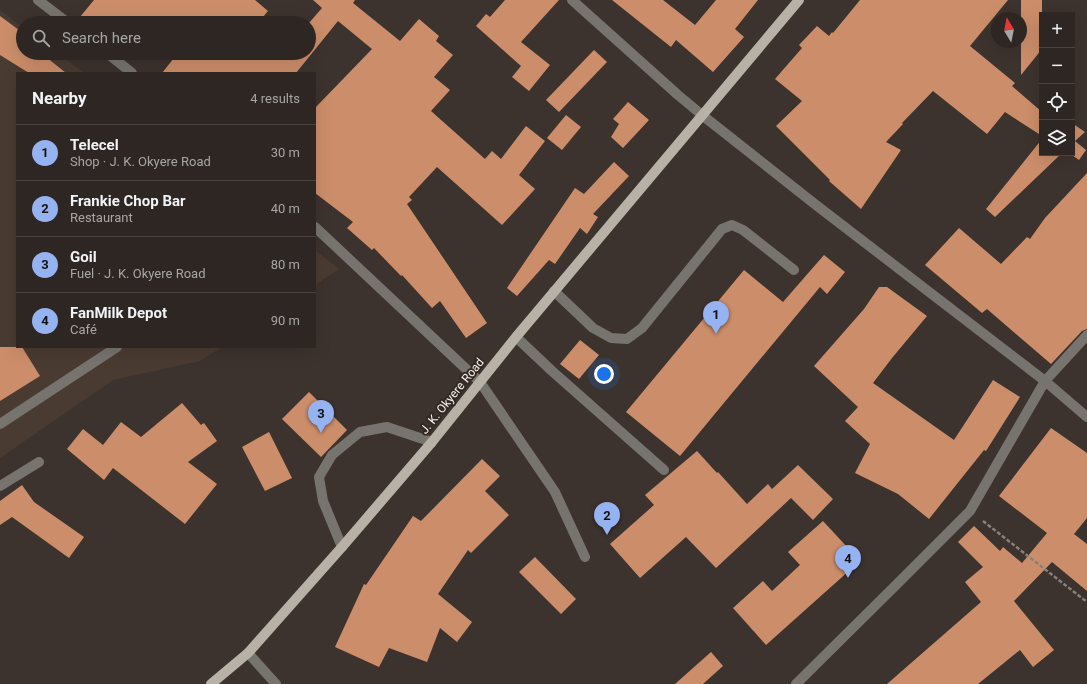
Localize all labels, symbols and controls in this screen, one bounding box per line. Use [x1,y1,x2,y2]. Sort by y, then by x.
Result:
north arrow [991,12,1027,48]
map controls [1039,12,1075,156]
button: + [1039,12,1075,48]
search box [16,16,316,60]
icon: search [30,27,52,49]
text: Search here [62,29,141,47]
button: − [1039,48,1075,84]
button: locate [1039,84,1075,120]
text: Nearby [32,88,87,108]
text: 4 results [250,91,300,106]
button: layers [1039,120,1075,156]
text: Telecel [70,136,119,154]
text: 1 [41,145,49,160]
text: 30 m [271,145,300,160]
text: Shop · J. K. Okyere Road [70,154,211,169]
text: Frankie Chop Bar [70,192,185,210]
text: 2 [41,201,49,216]
text: 40 m [271,201,300,216]
text: Restaurant [70,210,133,225]
text: Goil [70,248,97,266]
text: 3 [41,257,49,272]
text: 80 m [271,257,300,272]
text: Fuel · J. K. Okyere Road [70,266,205,281]
pin: 1 [703,301,729,334]
text: FanMilk Depot [70,304,167,322]
text: 4 [41,313,49,328]
text: 90 m [271,313,300,328]
text: Café [70,322,97,337]
street label: J. K. Okyere Road [417,355,487,437]
your location [594,364,614,384]
pin: 3 [308,400,334,433]
pin: 2 [594,502,620,535]
pin: 4 [835,545,861,578]

